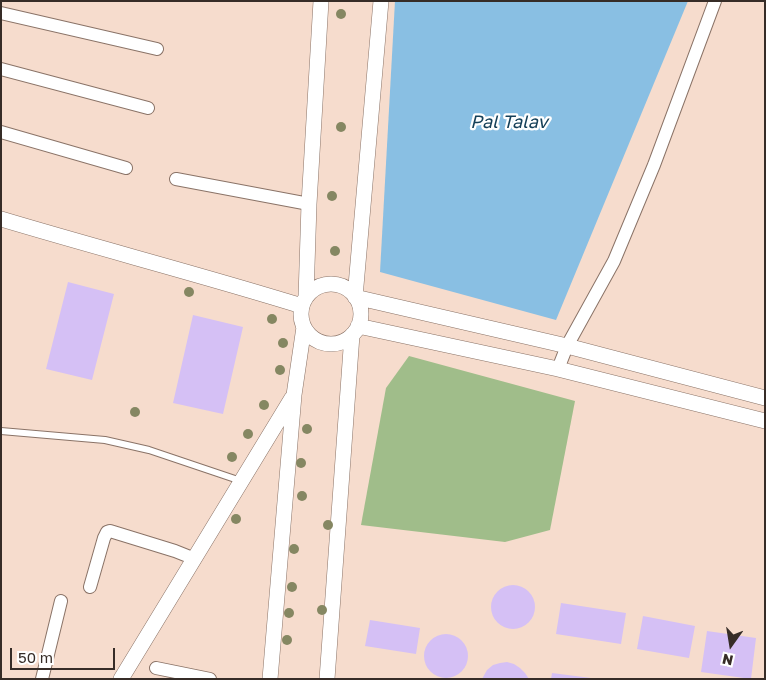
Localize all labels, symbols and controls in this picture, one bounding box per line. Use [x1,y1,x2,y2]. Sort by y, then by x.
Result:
water label: Pal Talav [470,111,548,133]
north arrow [706,620,756,670]
scale bar [12,638,118,670]
text: 50 m [18,648,53,666]
text: N [720,651,735,670]

